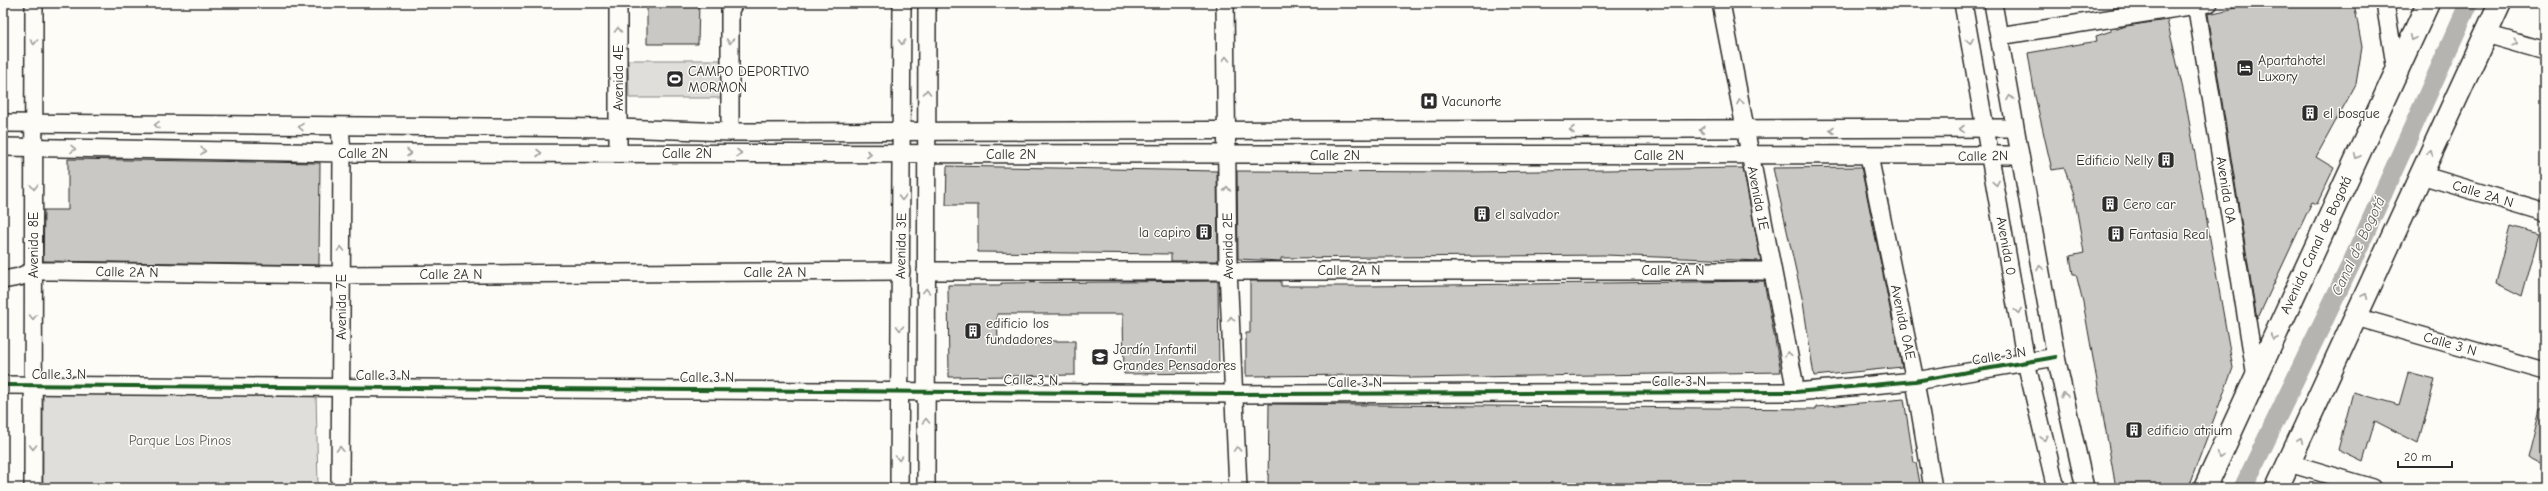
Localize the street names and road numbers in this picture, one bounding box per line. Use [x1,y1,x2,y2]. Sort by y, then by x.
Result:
street label: Avenida 4E [610,45,627,111]
street label: Calle 2N [338,145,388,162]
street label: Calle 2N [662,145,712,162]
street label: Calle 2N [986,146,1036,163]
street label: Calle 2N [1310,147,1360,164]
street label: Calle 2N [1634,147,1684,164]
street label: Calle 2N [1958,147,2008,165]
street label: Avenida 0A [2212,155,2240,225]
street label: Avenida 1E [1743,164,1773,232]
street label: Avenida Canal de Bogotá [2277,173,2355,317]
street label: Calle 2A N [2450,177,2516,211]
street label: Avenida 8E [25,212,42,278]
street label: Avenida 2E [1219,212,1237,280]
street label: Avenida 3E [892,213,910,279]
street label: Avenida 0 [1992,215,2020,277]
street label: Calle 2A N [1318,262,1381,279]
street label: Calle 2A N [1642,262,1705,279]
street label: Calle 2A N [95,263,159,281]
street label: Calle 2A N [744,264,807,281]
street label: Calle 2A N [420,266,483,283]
street label: Avenida 7E [333,274,350,340]
street label: Avenida 0AE [1887,283,1919,361]
street label: Calle 3 N [2421,328,2479,360]
street label: Calle 3 N [1971,343,2027,369]
street label: Calle 3 N [32,366,86,383]
street label: Calle 3 N [356,367,410,384]
street label: Calle 3 N [680,369,734,386]
street label: Calle 3 N [1004,371,1058,389]
street label: Calle 3 N [1652,373,1706,390]
street label: Calle 3 N [1328,374,1382,391]

